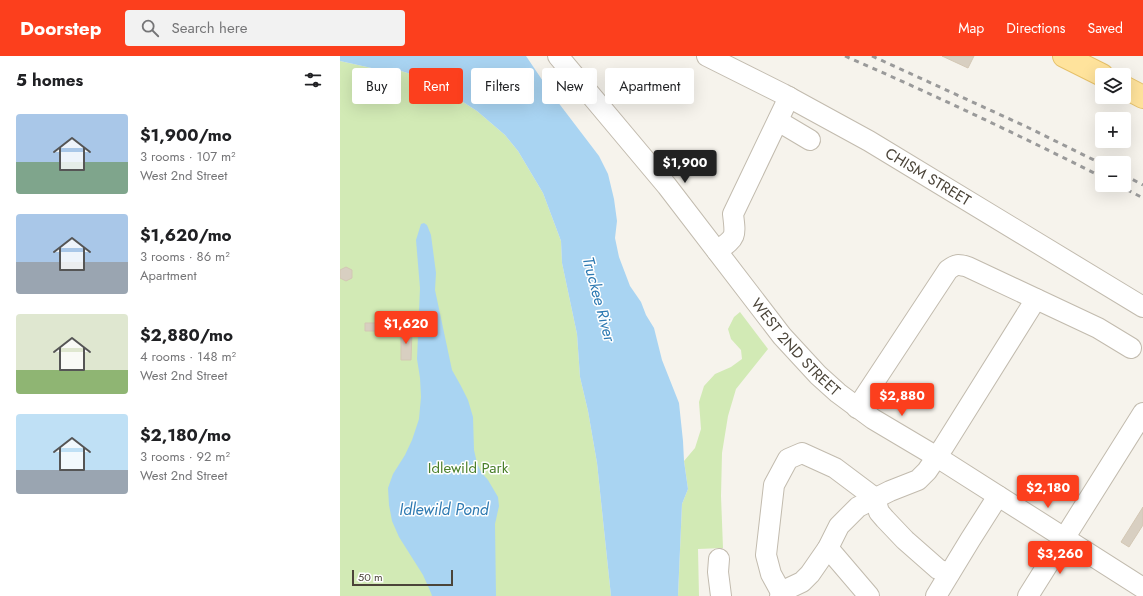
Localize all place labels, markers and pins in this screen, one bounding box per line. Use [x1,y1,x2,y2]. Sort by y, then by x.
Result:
pin: $1,900 [652,150,718,184]
pin: $1,620 [373,311,439,345]
pin: $2,880 [869,383,935,417]
pin: $2,180 [1015,475,1081,509]
pin: $3,260 [1027,541,1093,575]

